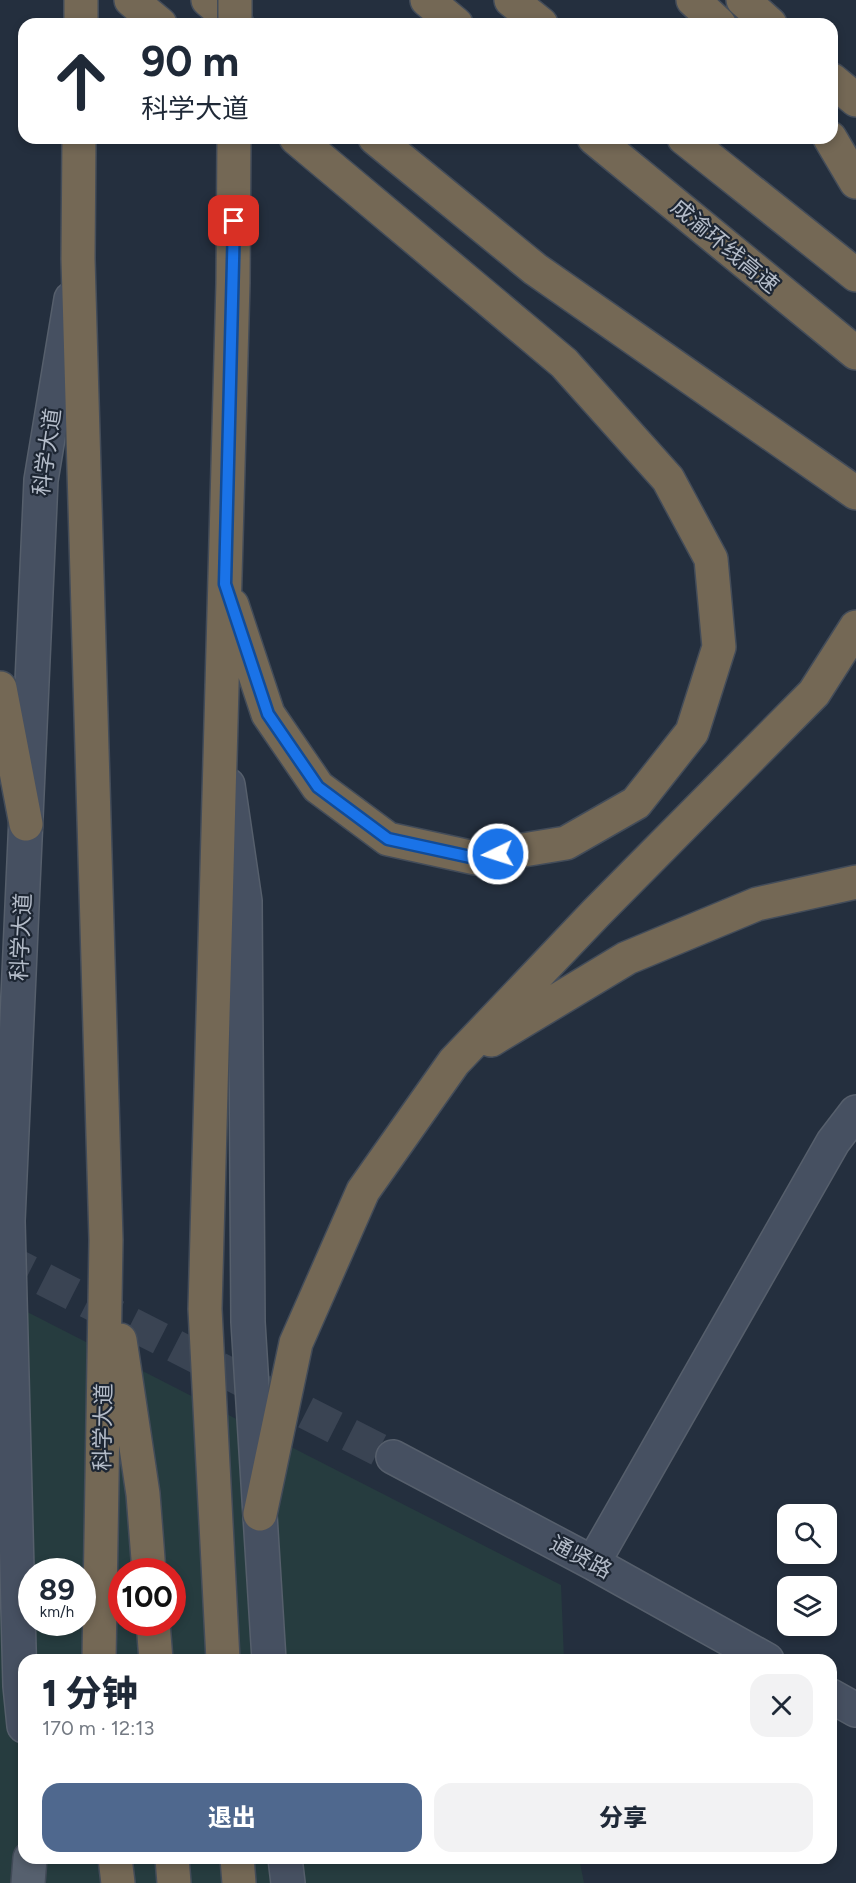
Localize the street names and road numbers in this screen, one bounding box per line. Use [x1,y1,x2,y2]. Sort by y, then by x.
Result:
street label: 成渝环线高速 [666,193,784,299]
street label: 科学大道 [28,407,66,497]
street label: 科学大道 [5,892,37,982]
street label: 科学大道 [89,1383,117,1471]
street label: 通贤路 [546,1530,616,1584]

